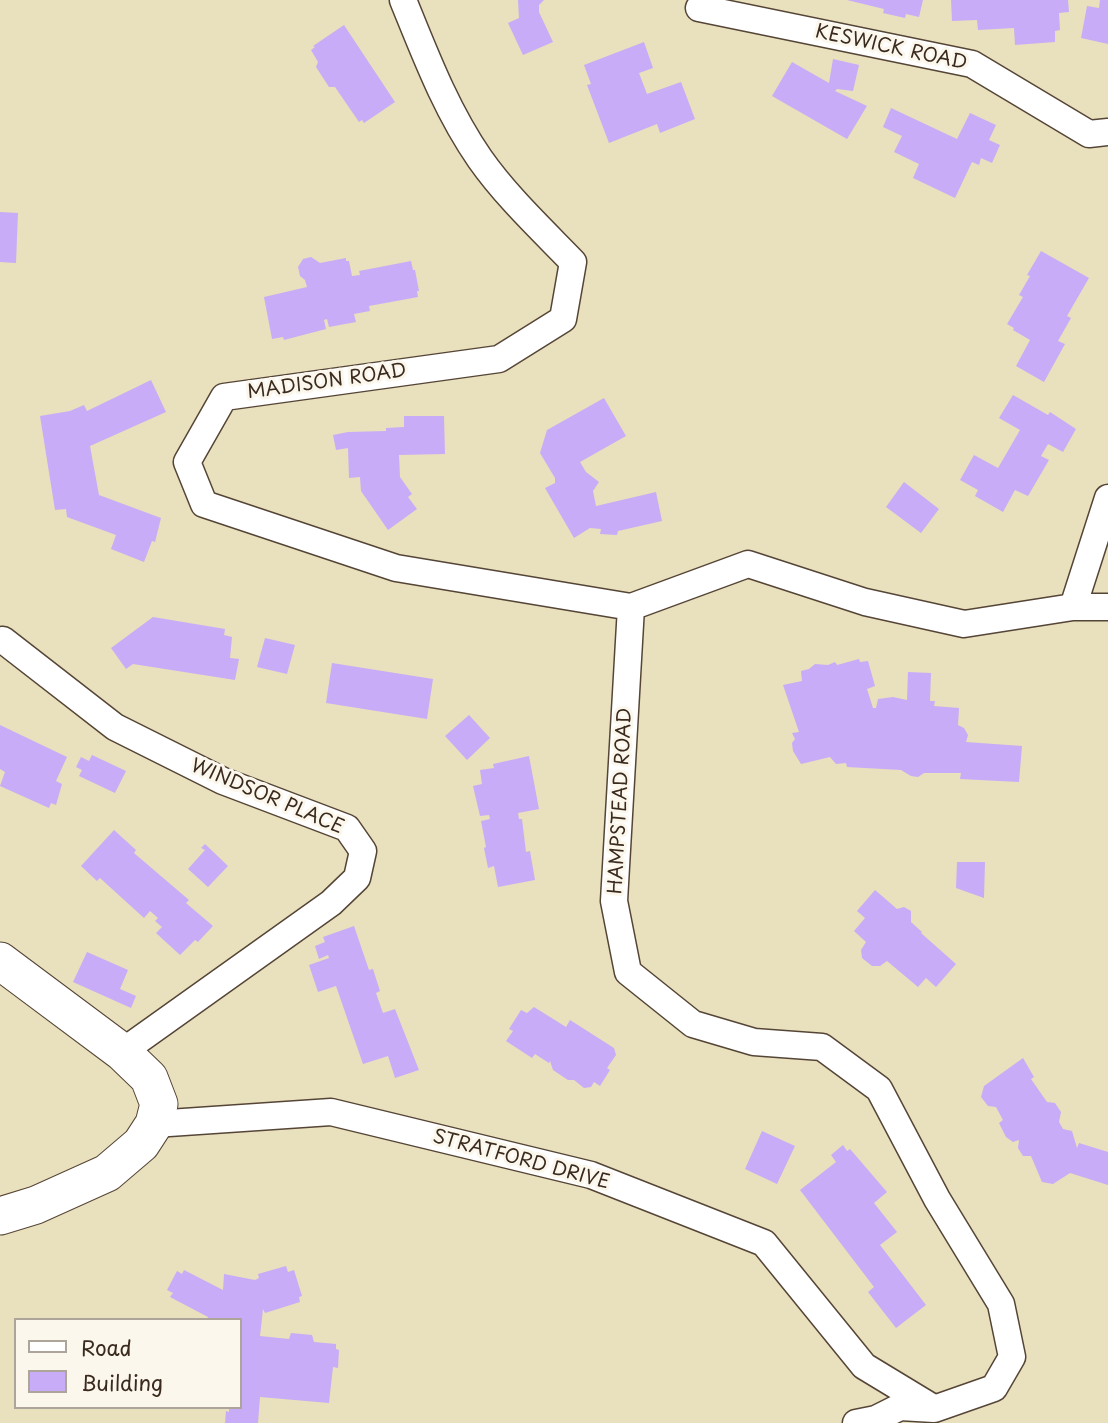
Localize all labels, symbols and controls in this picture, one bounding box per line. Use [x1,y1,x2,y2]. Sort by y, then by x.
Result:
street label: KESWICK ROAD [813,21,969,75]
street label: MADISON ROAD [246,360,408,404]
street label: HAMPSTEAD ROAD [605,707,637,895]
street label: WINDSOR PLACE [187,754,347,840]
street label: STRATFORD DRIVE [430,1125,612,1195]
legend [14,1318,242,1409]
text: Road [81,1331,132,1363]
text: Building [81,1366,163,1398]

